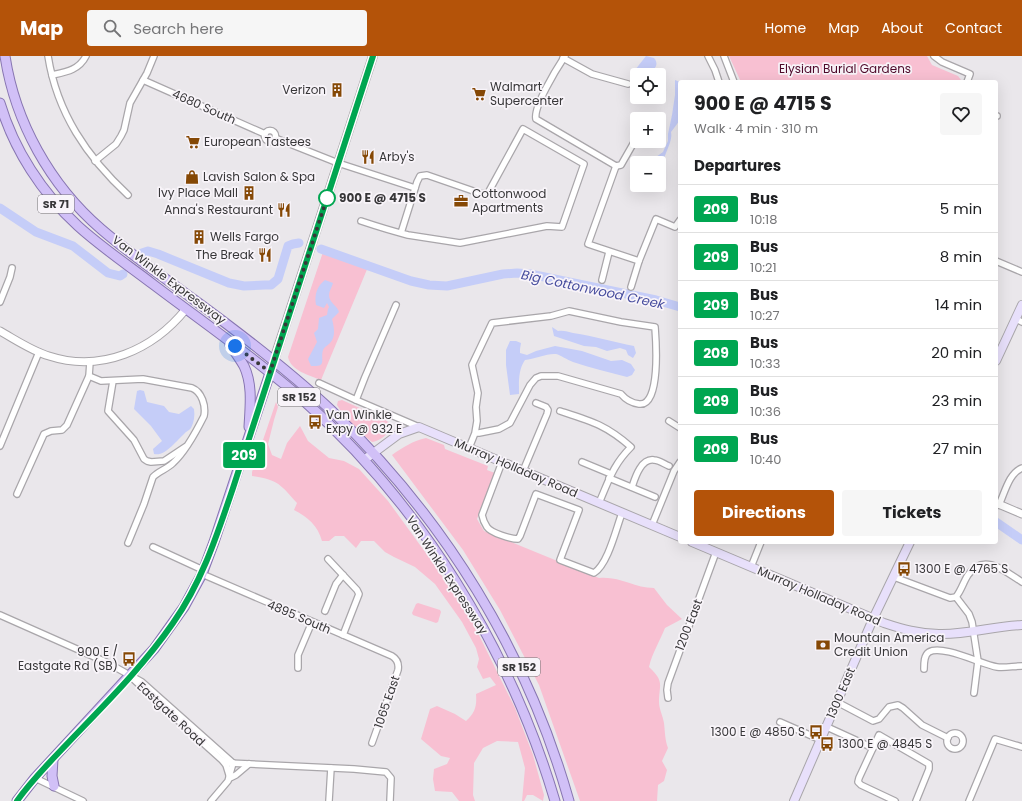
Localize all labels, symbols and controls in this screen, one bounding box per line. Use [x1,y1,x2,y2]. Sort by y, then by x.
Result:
search box [87,10,367,46]
text: Map [20,15,63,42]
icon: search [101,17,123,39]
text: Search here [133,18,224,39]
text: Home [764,18,806,38]
text: Map [828,18,859,38]
text: About [881,18,923,38]
text: Contact [945,18,1002,38]
park label: Elysian Burial Gardens [779,60,911,77]
map controls [630,68,666,192]
button: locate [630,68,666,104]
place label: Walmart Supercenter [490,78,564,109]
place label: Verizon [282,81,326,98]
building icon: Verizon [329,82,345,98]
street label: 4680 South [170,85,239,128]
supermarket icon: Walmart Supercenter [471,86,487,102]
text: 900 E @ 4715 S [694,90,832,117]
button: heart [940,93,982,135]
button: + [630,112,666,148]
text: Walk · 4 min · 310 m [694,119,818,138]
place label: European Tastees [204,133,311,150]
supermarket icon: European Tastees [185,134,201,150]
place label: Arby's [379,148,415,165]
restaurant icon: Arby's [360,149,376,165]
text: Departures [694,155,781,176]
button: − [630,156,666,192]
place label: Lavish Salon & Spa [203,168,315,185]
shop icon: Lavish Salon & Spa [184,169,200,185]
place label: Ivy Place Mall [158,184,238,201]
building icon: Ivy Place Mall [241,185,257,201]
place label: Cottonwood Apartments [472,185,546,216]
text: Bus [750,188,778,209]
marker: 900 E @ 4715 S [318,189,336,207]
place label: 900 E @ 4715 S [339,189,426,206]
office icon: Cottonwood Apartments [453,193,469,209]
road number: SR 71 [38,195,74,213]
text: 5 min [940,198,982,219]
text: 209 [703,199,729,219]
place label: Anna's Restaurant [164,201,273,218]
restaurant icon: Anna's Restaurant [276,202,292,218]
text: 10:18 [750,210,777,229]
place label: Wells Fargo [210,228,279,245]
building icon: Wells Fargo [191,229,207,245]
street label: Van Winkle Expressway [109,231,230,328]
text: Bus [750,236,778,257]
place label: The Break [196,246,255,263]
text: 8 min [940,246,982,267]
restaurant icon: The Break [257,247,273,263]
text: 209 [703,247,729,267]
text: 10:21 [750,258,777,277]
water label: Big Cottonwood Creek [520,265,668,314]
text: Bus [750,284,778,305]
text: 14 min [935,294,982,315]
text: 209 [703,295,729,315]
text: 10:27 [750,306,780,325]
text: Bus [750,332,778,353]
your location [225,336,245,356]
text: 20 min [931,342,982,363]
text: 209 [703,343,729,363]
text: 10:33 [750,354,780,373]
text: Bus [750,380,778,401]
road number: SR 152 [278,388,320,406]
text: 23 min [932,390,982,411]
text: 209 [703,391,729,411]
text: 10:36 [750,402,781,421]
place label: Van Winkle Expy @ 932 E [326,406,402,437]
bus stop icon: Van Winkle Expy @ 932 E [307,414,323,430]
text: Bus [750,428,778,449]
street label: Murray Holladay Road [452,434,580,501]
text: 27 min [932,438,982,459]
text: 209 [703,439,729,459]
line badge: 209 [221,442,267,468]
text: 209 [231,445,257,465]
text: 10:40 [750,450,781,469]
button: Directions [694,490,834,536]
button: Tickets [842,490,982,536]
street label: Van Winkle Expressway [403,512,492,638]
place label: 1300 E @ 4765 S [915,560,1008,577]
bus stop icon: 1300 E @ 4765 S [896,561,912,577]
street label: Murray Holladay Road [755,562,883,629]
street label: 4895 South [265,595,334,638]
street label: 1200 East [671,597,706,653]
place label: Mountain America Credit Union [834,629,944,660]
bank icon: Mountain America Credit Union [815,637,831,653]
place label: 900 E / Eastgate Rd (SB) [18,643,118,674]
bus stop icon: 900 E / Eastgate Rd (SB) [121,651,137,667]
road number: SR 152 [498,658,540,676]
street label: 1300 East [822,665,859,721]
street label: 1065 East [370,673,403,730]
street label: Eastgate Road [134,678,209,750]
place label: 1300 E @ 4850 S [711,723,805,740]
bus stop icon: 1300 E @ 4850 S [808,724,824,740]
place label: 1300 E @ 4845 S [838,735,932,752]
bus stop icon: 1300 E @ 4845 S [819,736,835,752]

